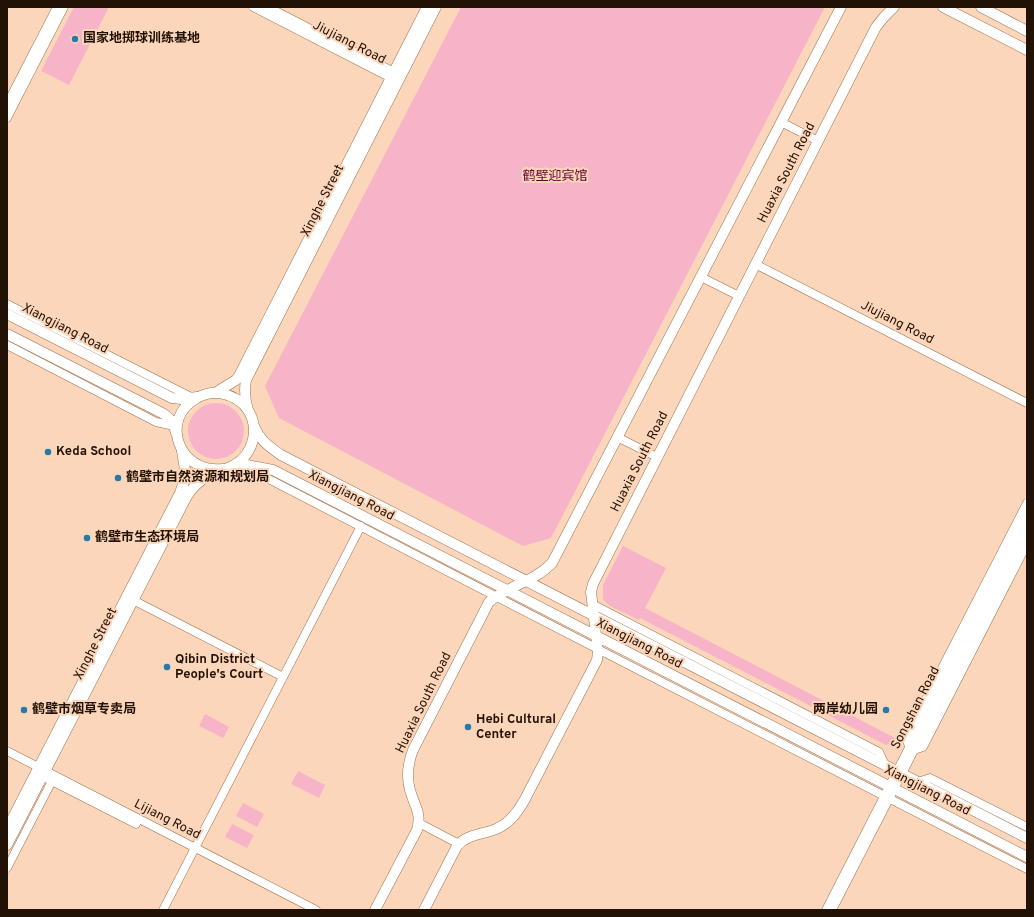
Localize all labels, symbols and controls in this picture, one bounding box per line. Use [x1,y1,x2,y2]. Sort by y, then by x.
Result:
street label: Jiujiang Road [310,18,388,68]
place label: 国家地掷球训练基地 [83,30,200,47]
marker: 国家地掷球训练基地 [70,34,80,44]
street label: Huaxia South Road [755,120,819,226]
street label: Xinghe Street [298,162,348,240]
park label: 鹤壁迎宾馆 [522,168,588,185]
street label: Jiujiang Road [858,298,936,348]
street label: Xiangjiang Road [19,300,111,358]
street label: Huaxia South Road [608,409,672,515]
place label: Keda School [56,444,131,460]
marker: Keda School [43,447,53,457]
street label: Xiangjiang Road [305,467,397,525]
place label: 鹤壁市自然资源和规划局 [126,469,269,486]
marker: 鹤壁市自然资源和规划局 [113,473,123,483]
place label: 鹤壁市生态环境局 [95,529,199,546]
marker: 鹤壁市生态环境局 [82,533,92,543]
street label: Xinghe Street [71,605,121,683]
street label: Xiangjiang Road [593,615,685,673]
street label: Huaxia South Road [393,650,455,756]
place label: Qibin District People's Court [175,652,263,683]
marker: Qibin District People's Court [162,662,172,672]
street label: Songshan Road [888,664,944,752]
place label: 鹤壁市烟草专卖局 [32,701,136,718]
place label: 两岸幼儿园 [813,701,878,718]
marker: 鹤壁市烟草专卖局 [19,705,29,715]
marker: 两岸幼儿园 [881,705,891,715]
place label: Hebi Cultural Center [476,712,556,743]
marker: Hebi Cultural Center [463,722,473,732]
street label: Xiangjiang Road [881,762,973,820]
street label: Lijiang Road [131,796,203,844]

